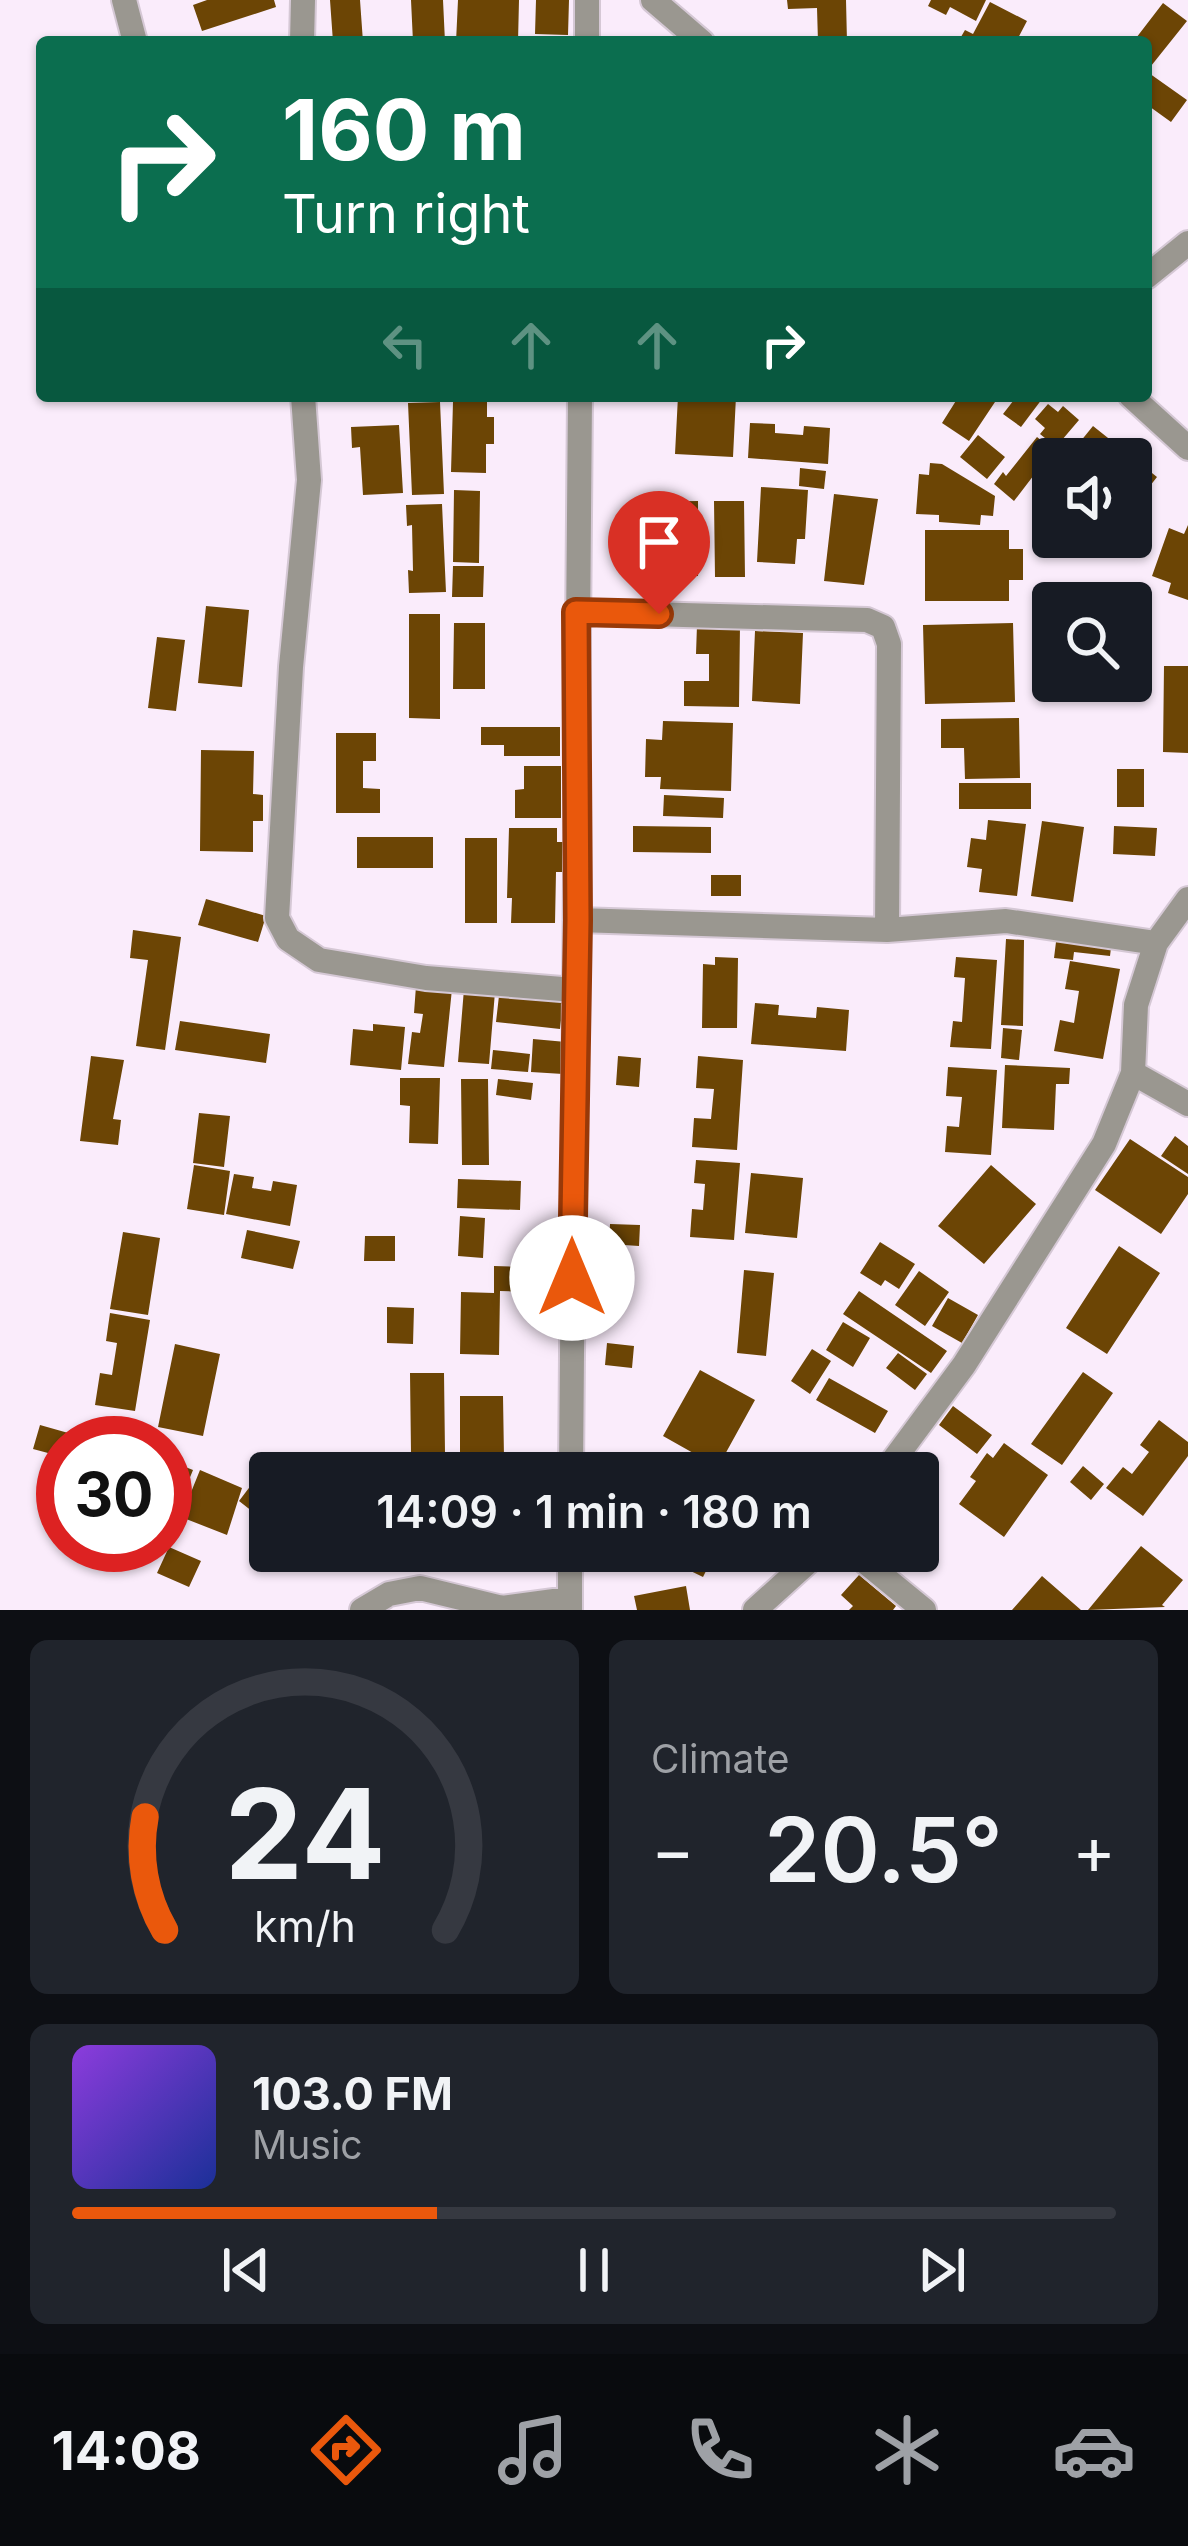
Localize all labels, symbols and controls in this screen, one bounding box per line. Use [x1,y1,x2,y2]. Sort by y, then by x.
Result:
text: 160 m [282,79,526,180]
icon: right [84,84,240,240]
text: Turn right [282,181,530,246]
icon: left [372,312,438,378]
icon: ahead [498,312,564,378]
icon: ahead [624,312,690,378]
icon: right [750,312,816,378]
map controls [1032,438,1152,702]
button: sound [1032,438,1152,558]
pin [608,491,710,614]
icon: arrive [626,509,692,575]
button: search [1032,582,1152,702]
position arrow [509,1215,635,1341]
speed limit sign: 30 [36,1416,192,1572]
text: 14:09 · 1 min · 180 m [376,1484,812,1539]
text: Climate [651,1735,790,1782]
text: 24 [224,1758,385,1909]
text: 20.5° [764,1795,1003,1904]
text: − [651,1810,695,1890]
text: + [1072,1810,1116,1890]
text: km/h [254,1900,355,1952]
text: 103.0 FM [252,2066,453,2121]
text: Music [252,2121,363,2168]
icon: previous [213,2237,279,2303]
icon: pause [561,2237,627,2303]
icon: next [909,2237,975,2303]
icon: directions [304,2408,388,2492]
icon: music [491,2408,575,2492]
icon: phone [678,2408,762,2492]
icon: climate [865,2408,949,2492]
icon: car [1052,2408,1136,2492]
text: 14:08 [52,2418,201,2483]

